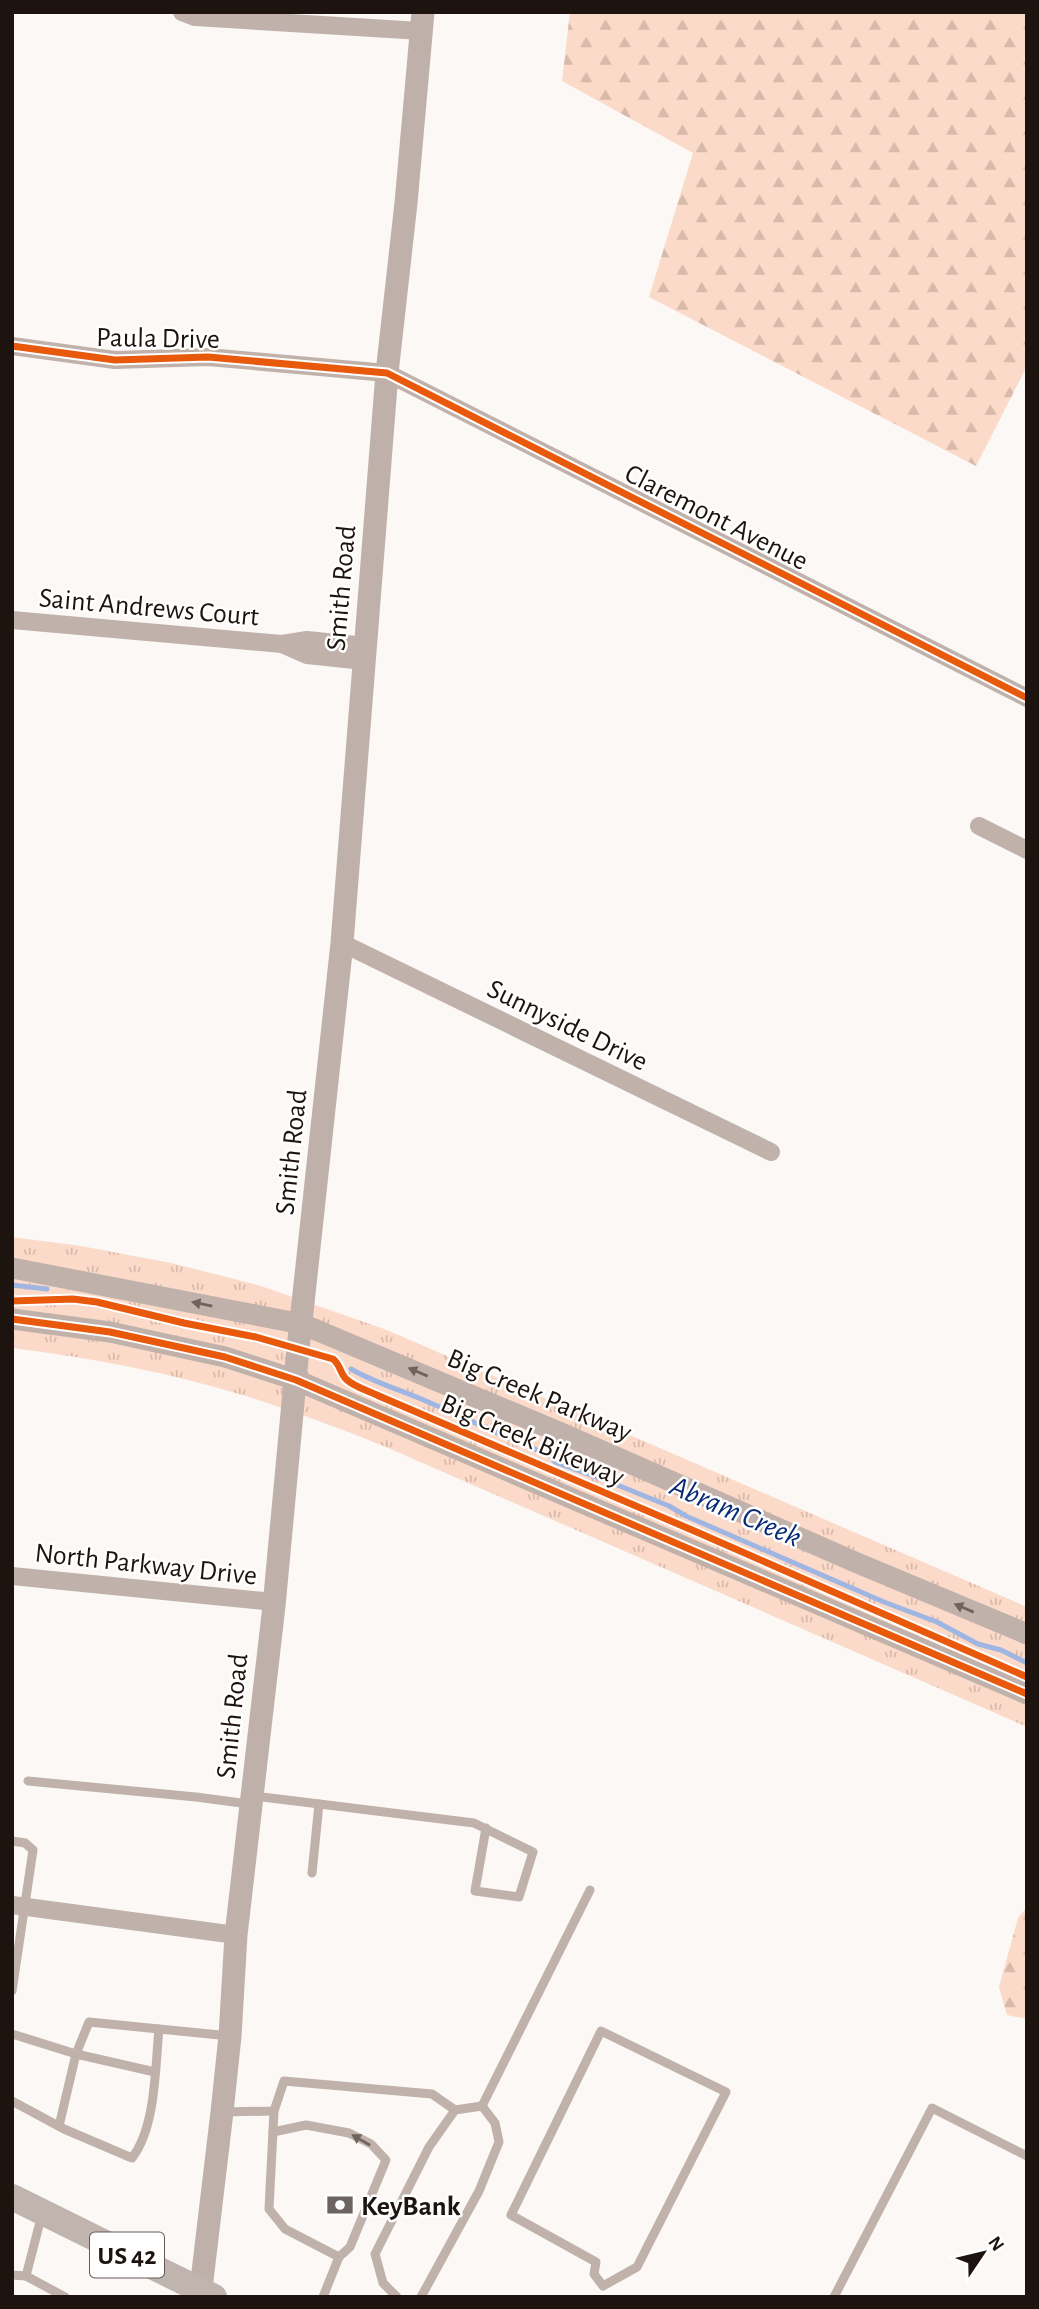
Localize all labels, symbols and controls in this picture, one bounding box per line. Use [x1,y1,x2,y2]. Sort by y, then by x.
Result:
street label: Paula Drive [96,324,220,354]
street label: Claremont Avenue [620,460,812,576]
street label: Smith Road [323,524,361,652]
street label: Saint Andrews Court [38,584,260,632]
street label: Sunnyside Drive [482,975,652,1077]
street label: Smith Road [271,1088,312,1216]
one-way arrow [191,1298,213,1309]
street label: Big Creek Parkway [443,1344,636,1447]
one-way arrow [407,1367,428,1378]
street label: Big Creek Bikeway [436,1390,628,1492]
water label: Abram Creek [665,1471,805,1553]
street label: North Parkway Drive [33,1539,258,1591]
one-way arrow [954,1602,974,1614]
street label: Smith Road [212,1652,253,1780]
one-way arrow [352,2134,371,2146]
bank icon: KeyBank [325,2190,355,2220]
place label: KeyBank [361,2193,461,2221]
north arrow [948,2218,1018,2288]
road number: US 42 [90,2232,164,2278]
text: N [984,2233,1007,2255]

